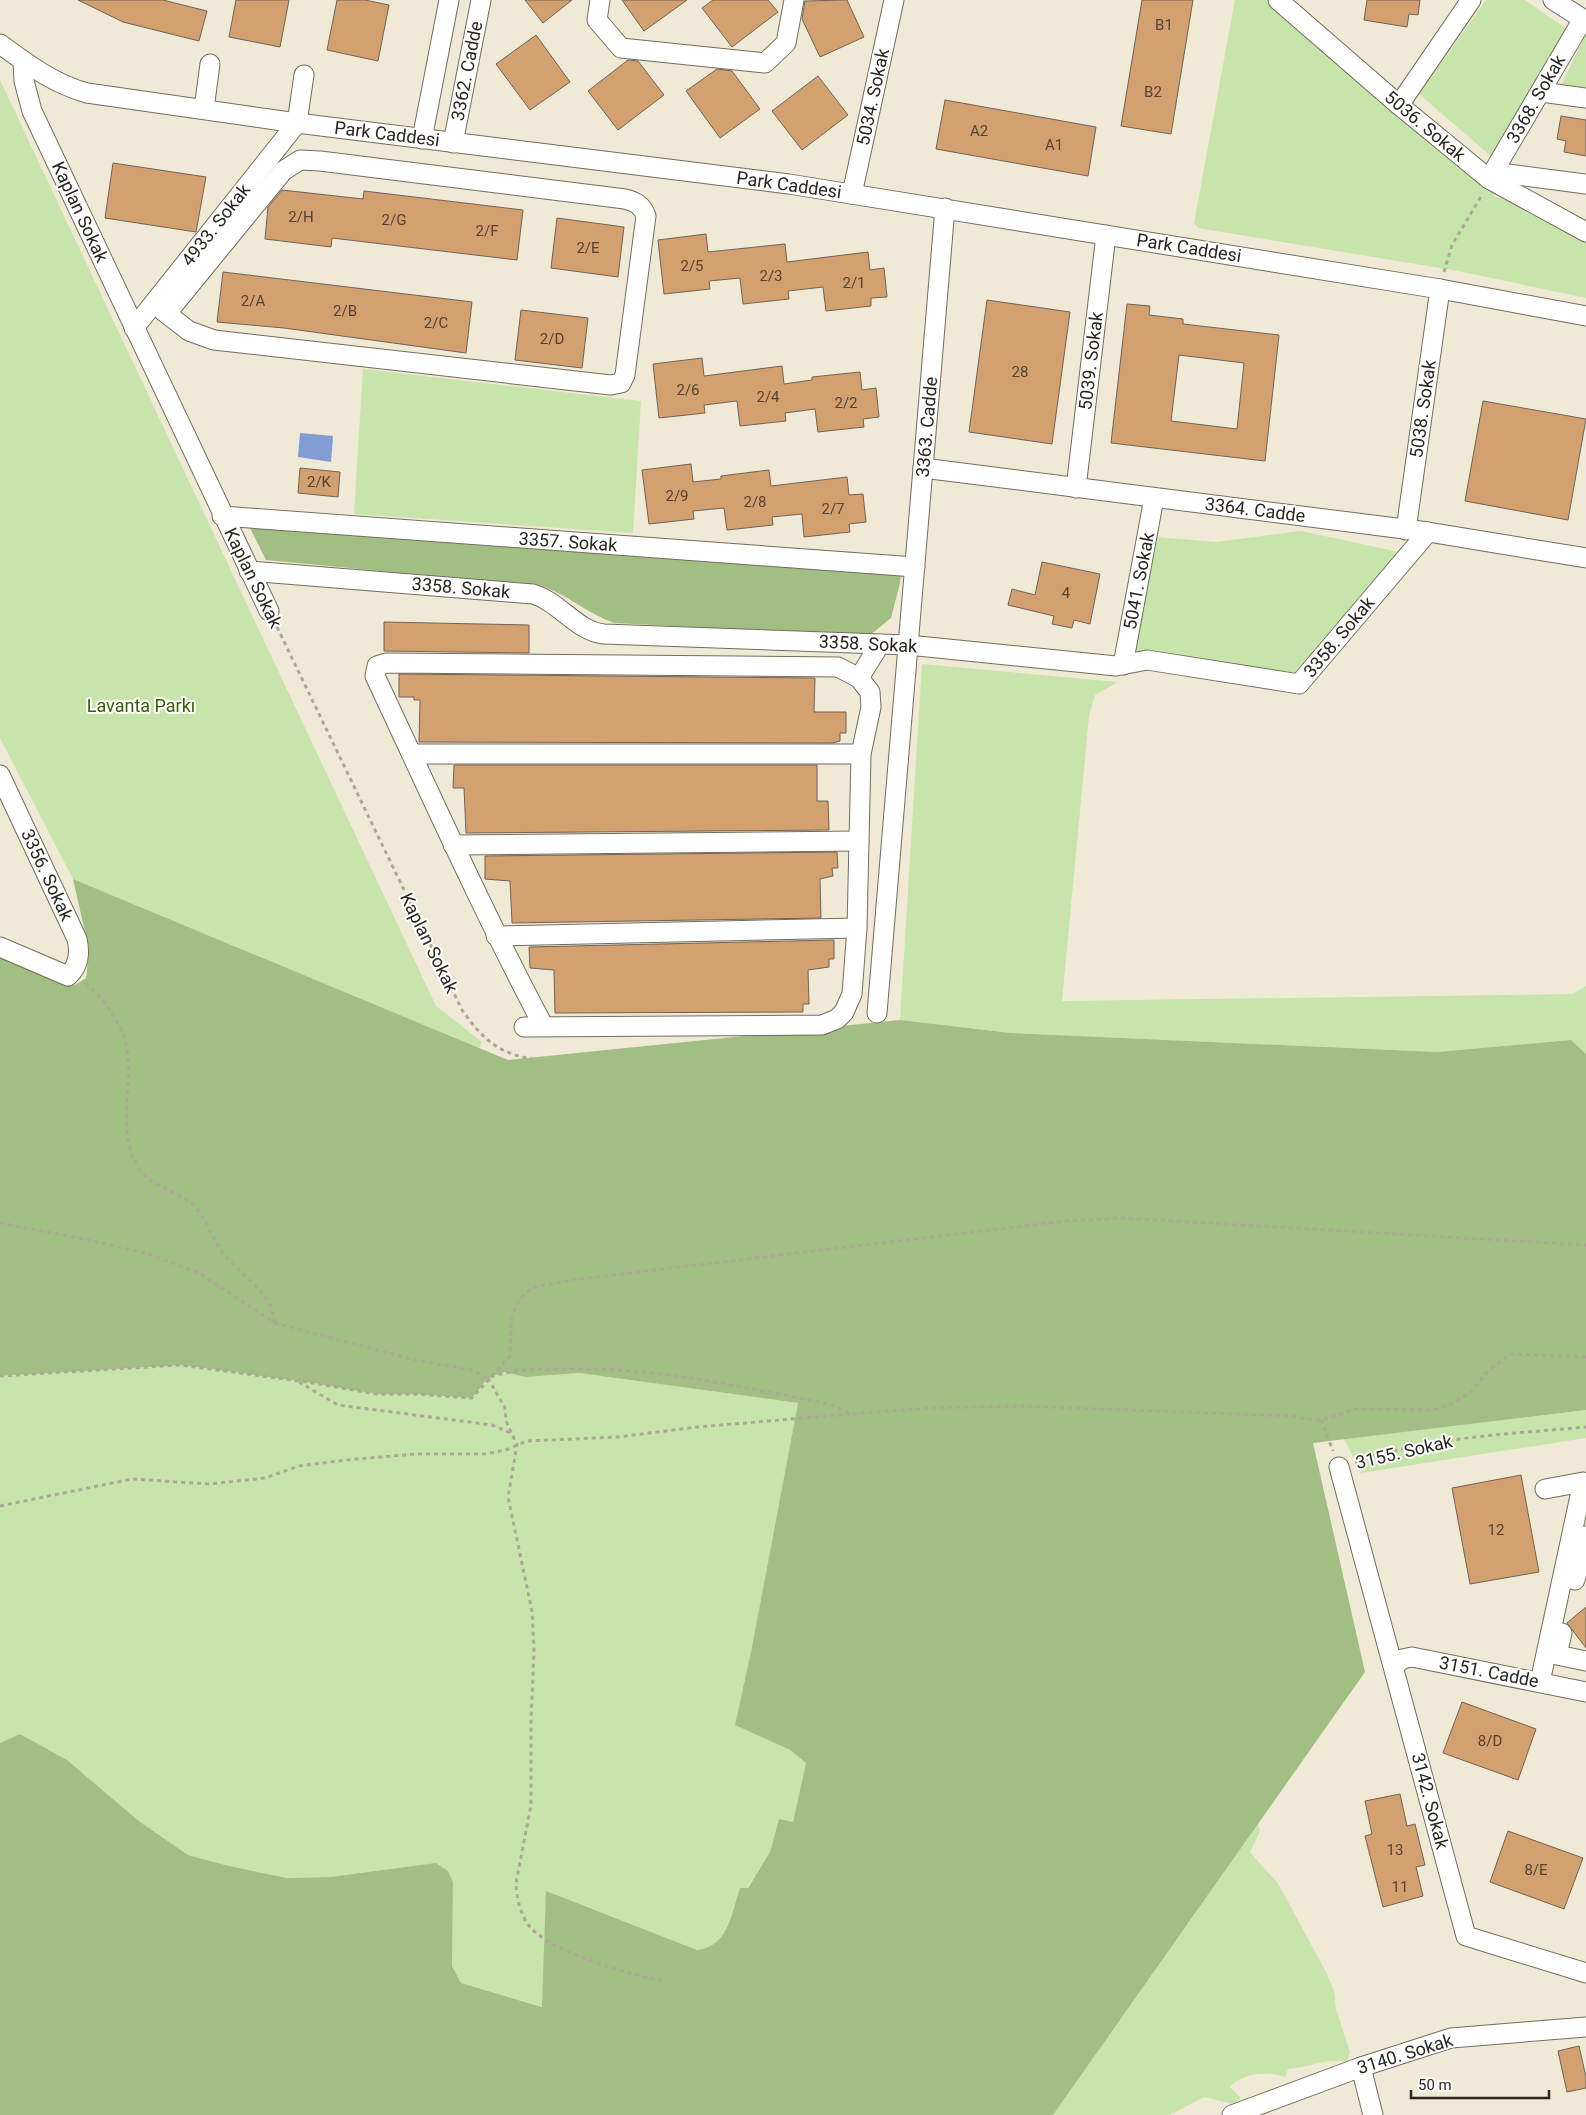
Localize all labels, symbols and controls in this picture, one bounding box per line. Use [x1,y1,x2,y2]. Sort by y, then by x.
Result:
house number: B1 [1155,16,1173,34]
street label: 3362. Cadde [447,19,486,122]
street label: 5034. Sokak [852,46,893,147]
street label: 3368. Sokak [1502,50,1570,147]
house number: B2 [1144,83,1162,101]
street label: 5036. Sokak [1381,86,1471,166]
street label: Park Caddesi [333,117,441,150]
house number: A2 [970,122,988,140]
house number: A1 [1045,136,1063,154]
street label: Kaplan Sokak [48,158,113,266]
street label: Park Caddesi [735,167,843,202]
street label: 4933. Sokak [177,179,255,270]
house number: 2/H [288,208,314,226]
house number: 2/G [382,211,406,229]
house number: 2/F [476,222,498,240]
street label: Park Caddesi [1135,229,1243,266]
house number: 2/E [576,239,600,257]
house number: 2/5 [680,257,704,275]
house number: 2/3 [759,267,783,285]
house number: 2/1 [842,274,866,292]
house number: 2/A [241,292,265,310]
house number: 2/B [333,302,357,320]
street label: 5039. Sokak [1074,310,1107,411]
house number: 2/C [424,314,448,332]
house number: 2/D [540,330,564,348]
street label: 5038. Sokak [1405,358,1440,459]
house number: 28 [1012,363,1028,381]
street label: 3363. Cadde [912,376,941,478]
house number: 2/6 [676,381,700,399]
house number: 2/4 [756,388,780,406]
house number: 2/2 [834,394,858,412]
house number: 2/K [307,473,332,491]
house number: 2/9 [665,487,689,505]
house number: 2/8 [743,493,767,511]
street label: 3364. Cadde [1204,493,1306,526]
house number: 2/7 [821,500,845,518]
street label: Kaplan Sokak [220,524,287,632]
street label: 3357. Sokak [518,528,619,555]
street label: 5041. Sokak [1119,530,1158,631]
street label: 3358. Sokak [411,573,512,602]
house number: 4 [1062,584,1071,602]
street label: 3358. Sokak [1299,591,1379,681]
street label: 3358. Sokak [818,630,919,657]
park label: Lavanta Parkı [87,695,195,716]
street label: 3356. Sokak [17,826,78,925]
street label: Kaplan Sokak [396,889,463,997]
street label: 3155. Sokak [1353,1430,1455,1473]
house number: 12 [1488,1521,1504,1539]
street label: 3151. Cadde [1438,1652,1541,1691]
house number: 8/D [1478,1732,1502,1750]
street label: 3142. Sokak [1408,1750,1454,1852]
house number: 13 [1387,1841,1403,1859]
house number: 8/E [1524,1861,1548,1879]
house number: 11 [1392,1878,1408,1896]
street label: 3140. Sokak [1355,2029,1456,2078]
scale bar [1411,2068,1548,2100]
text: 50 m [1418,2076,1452,2094]

